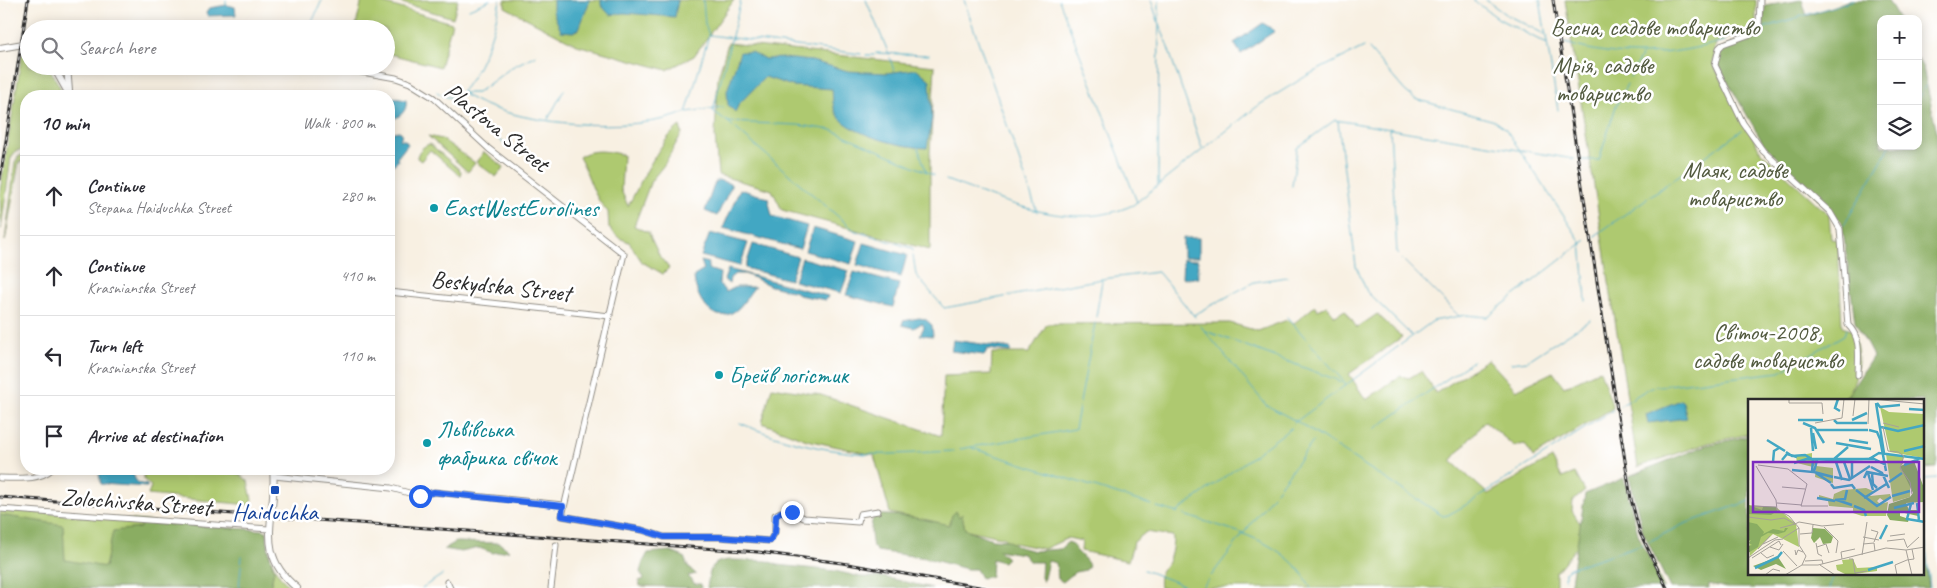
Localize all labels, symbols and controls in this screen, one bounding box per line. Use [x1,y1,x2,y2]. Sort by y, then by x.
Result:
park label: Весна, садове товариство [1551,12,1761,42]
map controls [1877,15,1922,150]
button: + [1877,15,1922,60]
search box [20,20,395,75]
icon: search [38,34,66,62]
text: Search here [78,36,155,60]
park label: Мрія, садове товариство [1553,50,1655,108]
button: − [1877,60,1922,105]
street label: Plastova Street [439,76,557,180]
button: layers [1877,105,1922,150]
text: 10 min [40,110,90,136]
text: Walk · 800 m [303,113,375,133]
park label: Маяк, садове товариство [1683,155,1790,213]
text: Continue [87,174,144,198]
icon: ahead [40,182,68,210]
text: 280 m [341,186,375,206]
place label: EastWestEurolines [444,193,600,223]
text: Stepana Haiduchka Street [87,198,231,218]
marker: EastWestEurolines [428,202,440,214]
text: Continue [87,254,144,278]
icon: ahead [40,262,68,290]
street label: Beskydska Street [430,264,575,309]
text: 410 m [341,266,375,286]
text: Krasnianska Street [87,278,194,298]
park label: Світоч-2008, садове товариство [1693,317,1845,375]
text: Turn left [87,334,142,358]
icon: left [40,342,68,370]
text: 110 m [341,346,375,366]
text: Krasnianska Street [87,358,194,378]
place label: Брейв логістик [729,360,850,390]
marker: Брейв логістик [713,369,725,381]
inset map [1748,399,1924,576]
place label: Львівська фабрика свічок [437,414,559,472]
icon: arrive [40,422,68,450]
text: Arrive at destination [87,424,223,448]
marker: Львівська фабрика свічок [421,437,433,449]
street label: Zolochivska Street [60,482,215,522]
marker: Haiduchka [269,484,281,496]
route start [409,485,432,508]
place label: Haiduchka [232,497,319,527]
route end [781,501,804,524]

